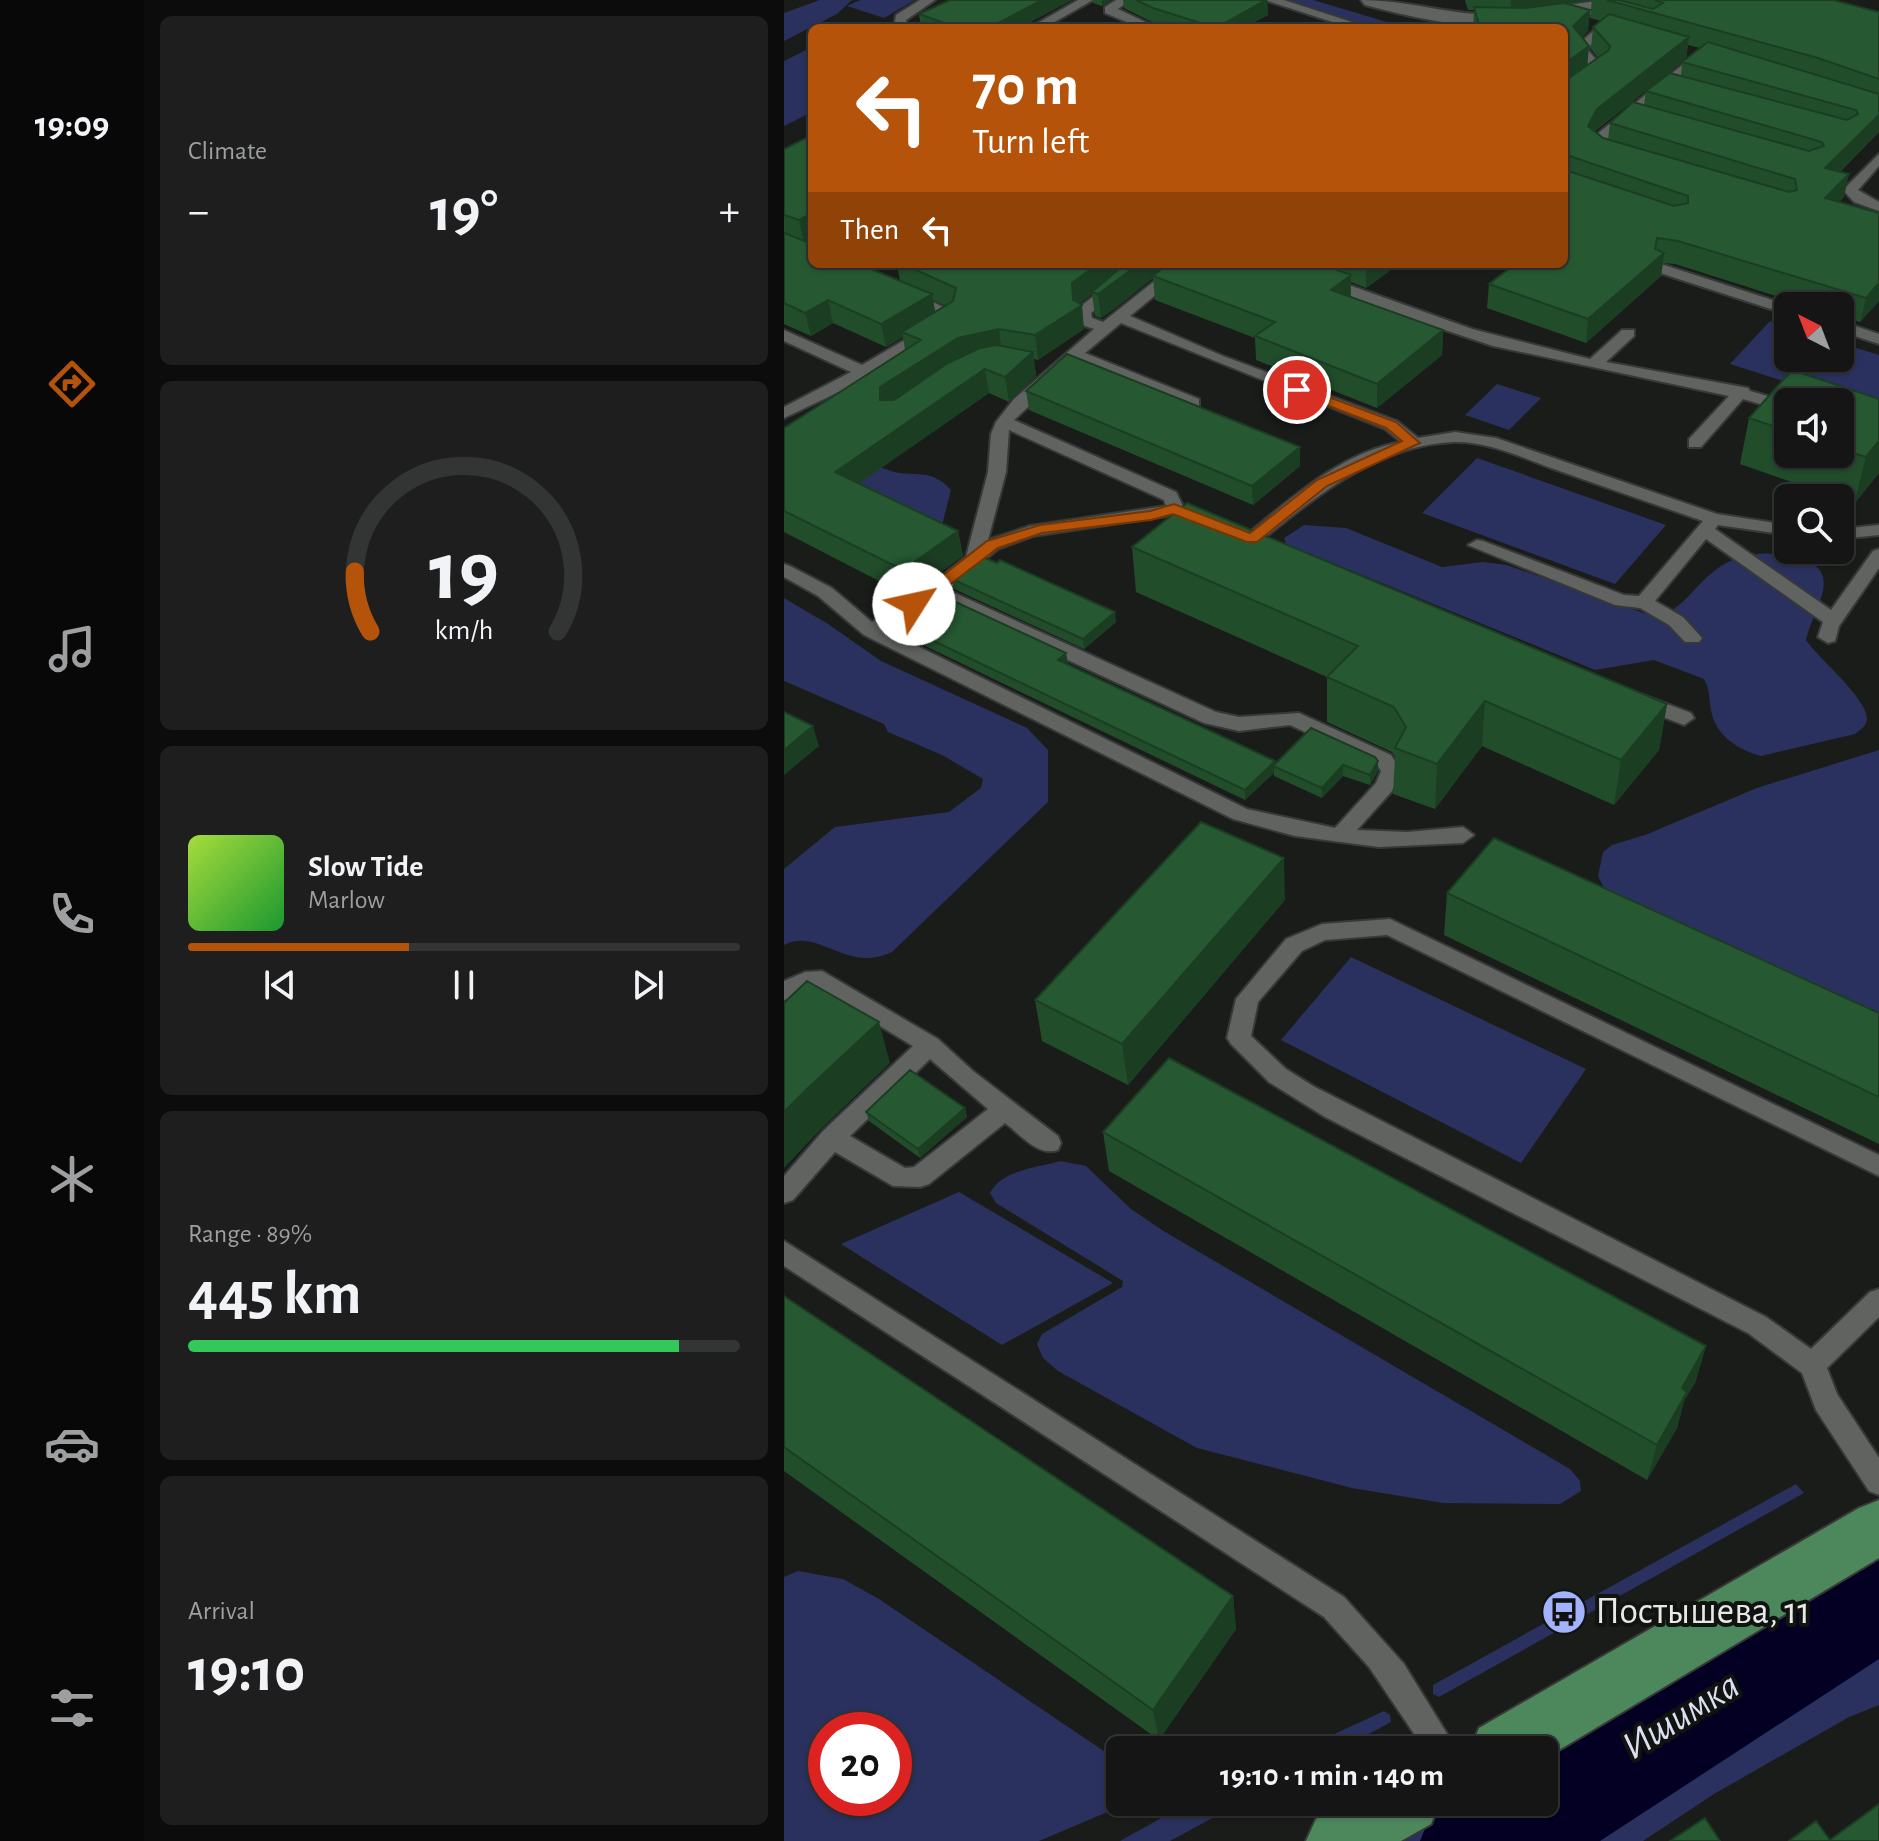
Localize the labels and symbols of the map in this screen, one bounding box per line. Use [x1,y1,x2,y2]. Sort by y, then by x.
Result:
north arrow [1774,292,1854,372]
pin [1263,356,1331,424]
position arrow [872,562,956,646]
bus stop icon: Постышева, 11 [1540,1588,1588,1636]
place label: Постышева, 11 [1595,1593,1810,1631]
water label: Ишимка [1616,1665,1746,1767]
speed limit sign: 20 [808,1712,912,1816]

